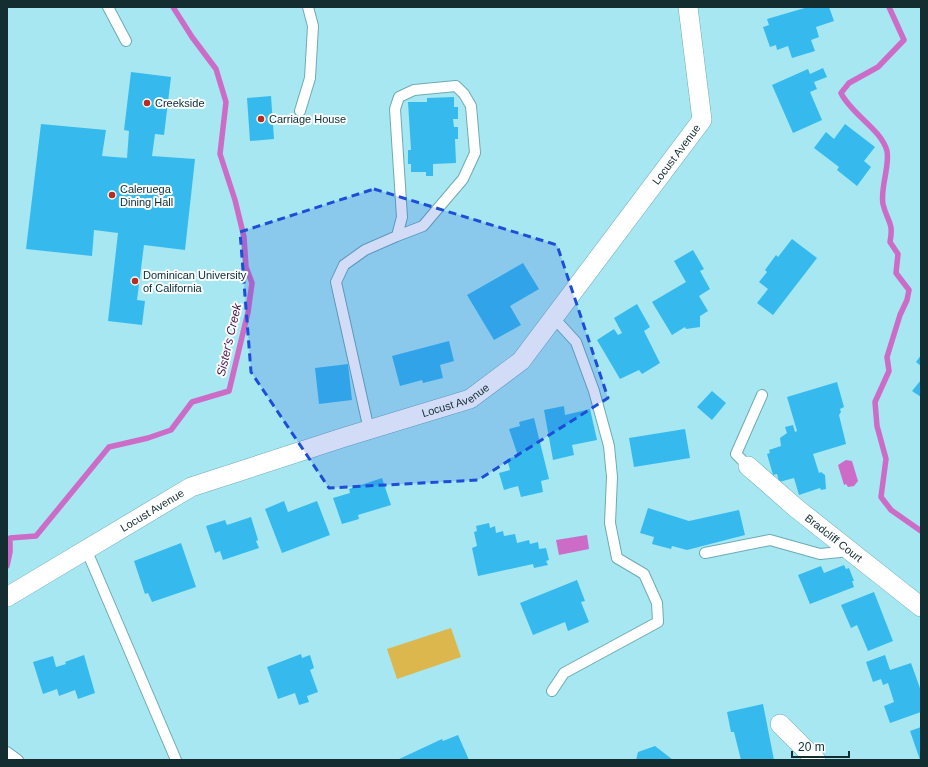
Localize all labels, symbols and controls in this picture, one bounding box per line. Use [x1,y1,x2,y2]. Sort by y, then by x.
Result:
place label: Creekside [155,97,205,109]
marker: Creekside [142,98,152,108]
place label: Carriage House [269,113,346,125]
marker: Carriage House [256,114,266,124]
street label: Locust Avenue [650,122,703,187]
place label: Caleruega Dining Hall [120,183,173,208]
marker: Caleruega Dining Hall [107,190,117,200]
place label: Dominican University of California [143,269,247,294]
marker: Dominican University of California [130,276,140,286]
water label: Sister's Creek [214,301,244,378]
street label: Locust Avenue [420,381,491,419]
street label: Locust Avenue [118,487,186,534]
street label: Bradcliff Court [803,512,865,564]
scale bar [792,733,849,759]
text: 20 m [798,740,825,754]

